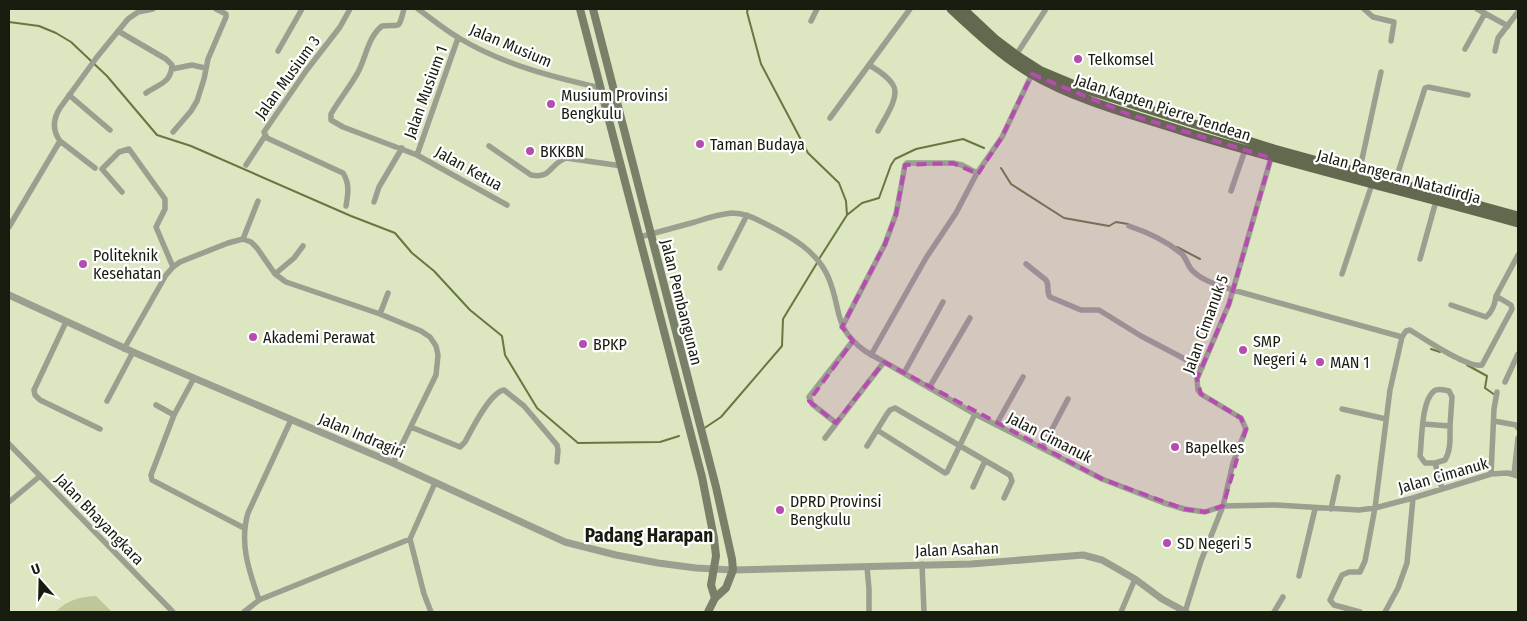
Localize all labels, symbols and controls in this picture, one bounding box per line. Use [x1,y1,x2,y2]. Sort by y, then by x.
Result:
street label: Jalan Musium [467,20,555,71]
street label: Jalan Musium 3 [251,32,324,123]
street label: Jalan Musium 1 [400,43,451,141]
place label: Telkomsel [1088,50,1154,69]
marker: Telkomsel [1072,53,1084,65]
street label: Jalan Kapten Pierre Tendean [1072,70,1253,145]
place label: Musium Provinsi Bengkulu [561,86,668,123]
marker: Musium Provinsi Bengkulu [545,98,557,110]
place label: Taman Budaya [710,135,805,154]
marker: Taman Budaya [694,138,706,150]
street label: Jalan Ketua [432,142,506,195]
place label: BKKBN [540,142,584,161]
marker: BKKBN [524,145,536,157]
street label: Jalan Pangeran Natadirdja [1315,145,1483,208]
street label: Jalan Pembangunan [657,237,706,367]
place label: Politeknik Kesehatan [93,246,162,283]
marker: Politeknik Kesehatan [77,258,89,270]
street label: Jalan Cimanuk 5 [1179,272,1232,376]
place label: Akademi Perawat [263,328,376,347]
marker: Akademi Perawat [247,331,259,343]
place label: SMP Negeri 4 [1253,332,1307,369]
place label: BPKP [593,335,627,354]
marker: BPKP [577,338,589,350]
marker: SMP Negeri 4 [1237,344,1249,356]
place label: MAN 1 [1330,353,1370,372]
marker: MAN 1 [1314,356,1326,368]
street label: Jalan Cimanuk [1004,408,1096,467]
street label: Jalan Indragiri [316,409,408,462]
place label: Bapelkes [1185,438,1244,457]
marker: Bapelkes [1169,441,1181,453]
street label: Jalan Cimanuk [1396,453,1491,497]
street label: Jalan Bhayangkara [51,470,148,569]
place label: DPRD Provinsi Bengkulu [790,492,881,529]
marker: DPRD Provinsi Bengkulu [774,504,786,516]
district label: Padang Harapan [585,524,713,547]
place label: SD Negeri 5 [1177,534,1252,553]
marker: SD Negeri 5 [1161,537,1173,549]
street label: Jalan Asahan [915,539,999,560]
north arrow [15,556,65,606]
text: U [29,560,42,579]

